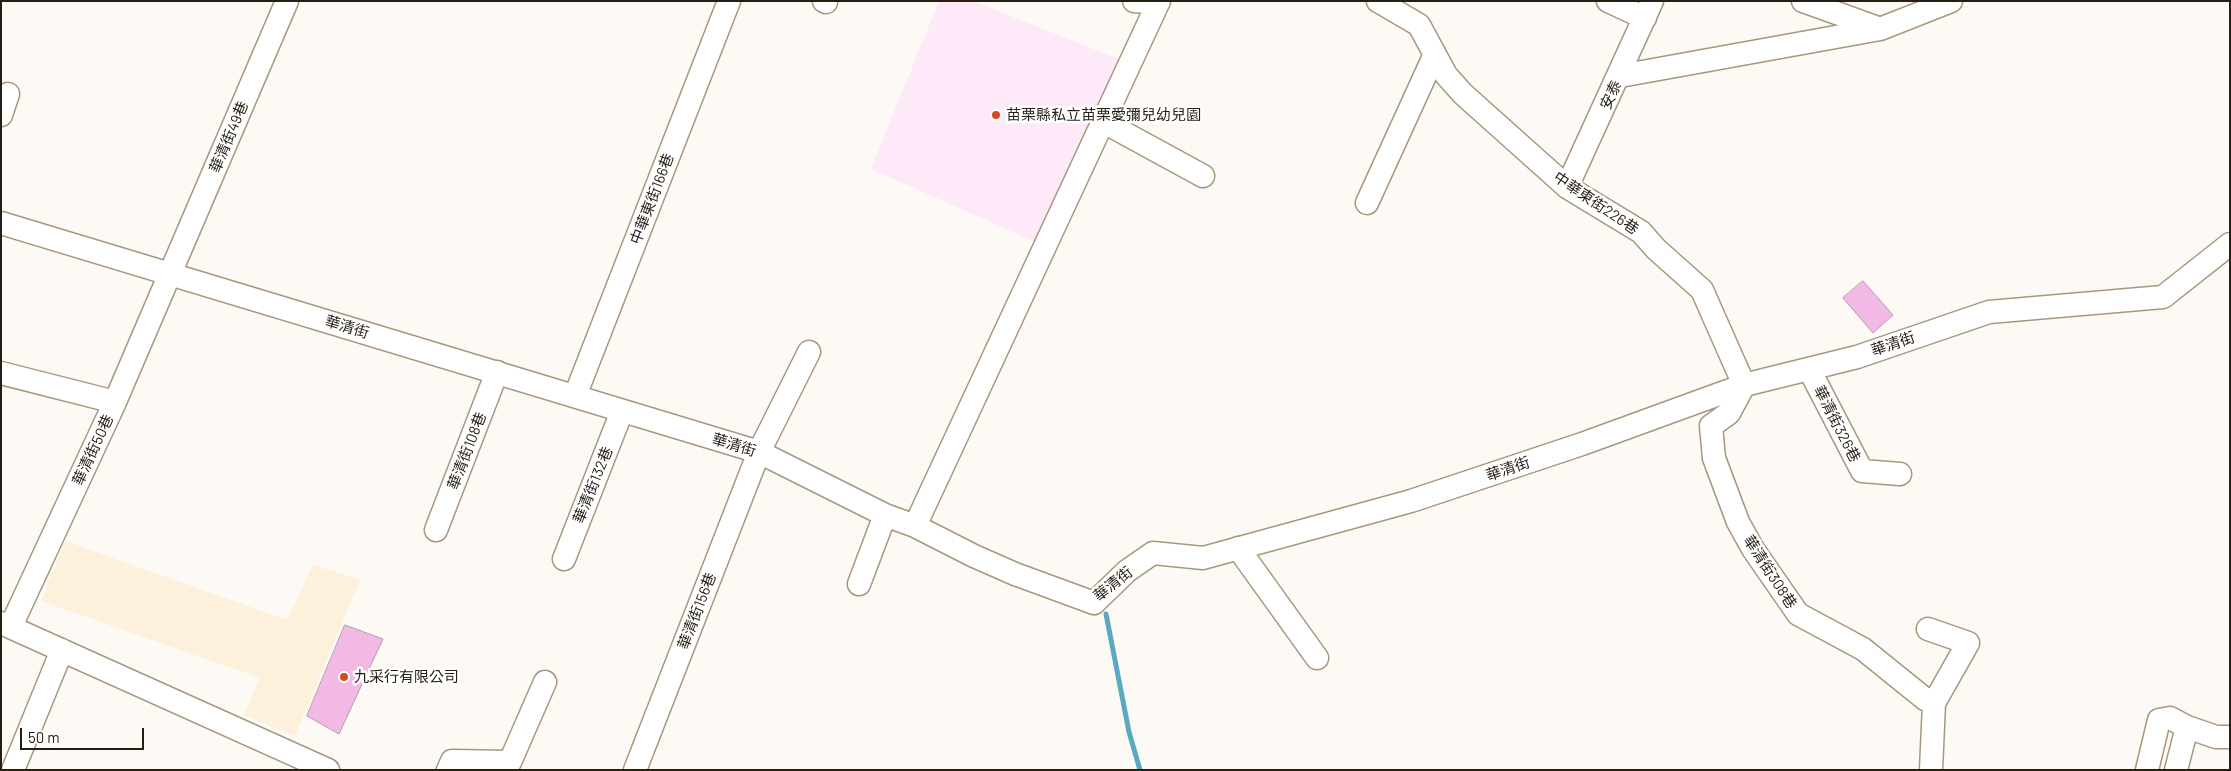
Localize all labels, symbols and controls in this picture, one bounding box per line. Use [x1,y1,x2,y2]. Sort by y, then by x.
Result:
street label: 安泰 [1597,78,1625,112]
street label: 華清街49巷 [206,98,252,176]
place label: 苗栗縣私立苗栗愛彌兒幼兒園 [1006,106,1201,124]
marker: 苗栗縣私立苗栗愛彌兒幼兒園 [990,109,1002,121]
street label: 中華東街166巷 [626,151,678,247]
street label: 中華東街226巷 [1550,168,1642,238]
street label: 華清街 [323,312,371,342]
street label: 華清街 [1869,328,1917,360]
street label: 華清街326巷 [1810,383,1864,465]
street label: 華清街108巷 [444,410,490,492]
street label: 華清街50巷 [69,412,117,488]
street label: 華清街 [710,430,758,460]
street label: 華清街132巷 [569,444,617,526]
street label: 華清街 [1484,453,1532,485]
street label: 華清街308巷 [1740,532,1800,612]
street label: 華清街 [1090,563,1136,605]
street label: 華清街156巷 [674,570,720,652]
place label: 九采行有限公司 [354,668,459,686]
marker: 九采行有限公司 [338,671,350,683]
scale bar [22,718,146,750]
text: 50 m [28,728,60,746]

